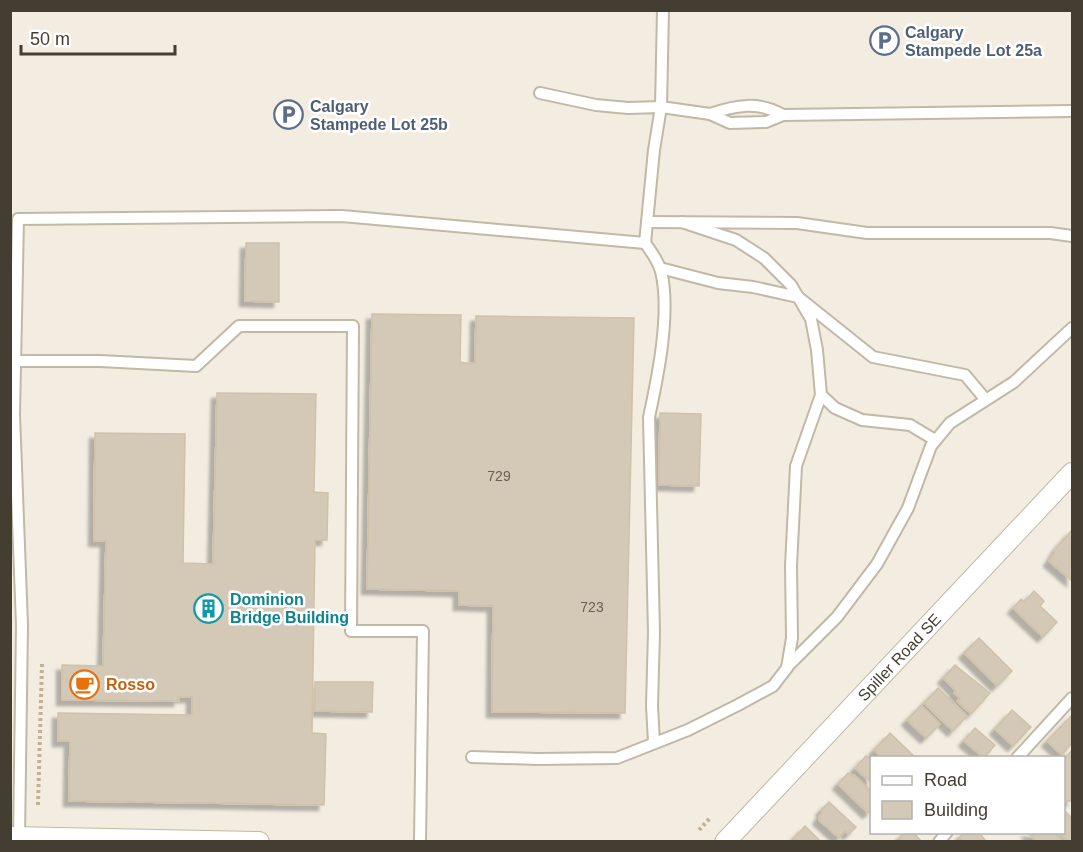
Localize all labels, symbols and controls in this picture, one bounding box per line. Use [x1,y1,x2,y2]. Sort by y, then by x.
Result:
scale bar [21,18,176,56]
place label: Calgary Stampede Lot 25a [905,24,1042,59]
parking icon: Calgary Stampede Lot 25a [868,25,900,57]
text: 50 m [30,29,70,49]
place label: Calgary Stampede Lot 25b [310,98,448,133]
parking icon: Calgary Stampede Lot 25b [273,99,305,131]
house number: 729 [487,468,511,484]
place label: Dominion Bridge Building [230,591,349,626]
building icon: Dominion Bridge Building [193,592,225,624]
house number: 723 [580,599,604,615]
street label: Spiller Road SE [854,610,944,704]
cafe icon: Rosso [69,668,101,700]
place label: Rosso [106,676,155,693]
legend [870,756,1065,834]
text: Road [924,770,967,790]
text: Building [924,800,988,820]

